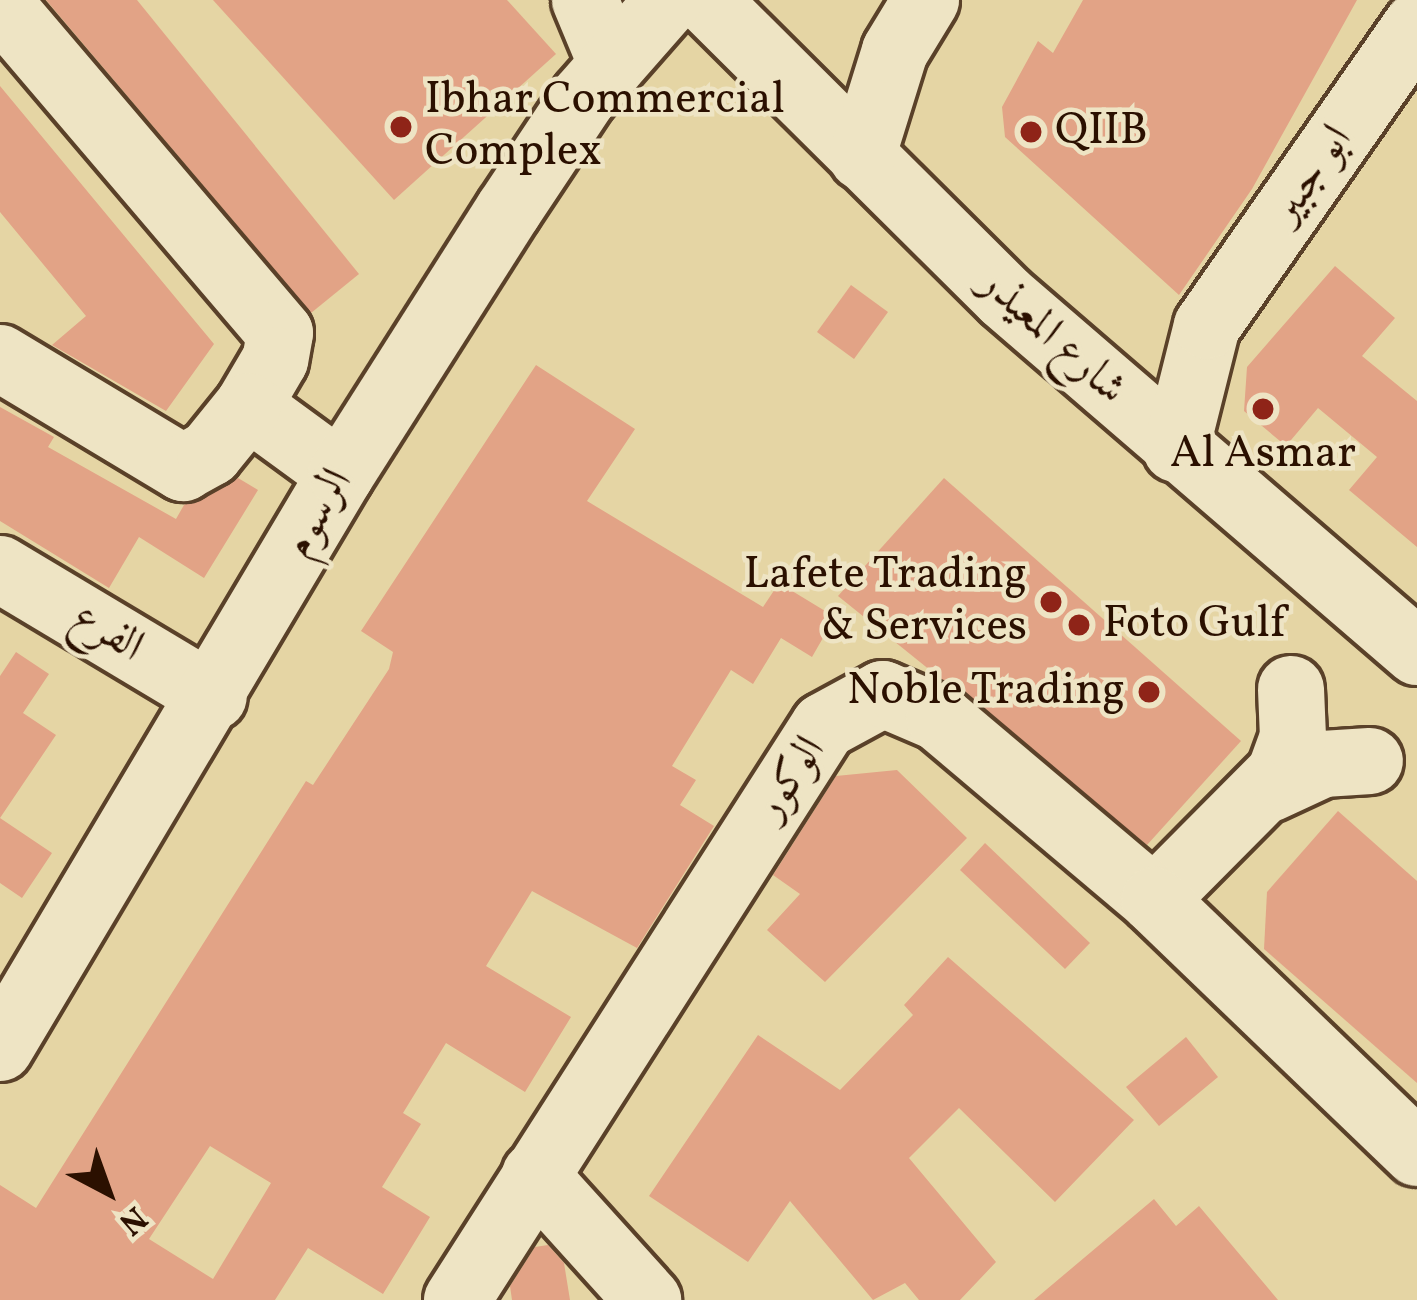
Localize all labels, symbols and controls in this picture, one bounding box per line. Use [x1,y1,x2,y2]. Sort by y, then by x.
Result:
place label: Ibhar Commercial Complex [425,74,785,180]
place label: QIIB [1055,105,1148,159]
marker: Ibhar Commercial Complex [388,114,414,140]
street label: ابو جبير [1259,115,1365,235]
marker: QIIB [1018,119,1044,145]
street label: شارع المعيذر [967,257,1137,417]
marker: Al Asmar [1250,396,1276,422]
place label: Al Asmar [1170,428,1356,482]
street label: الرسوم [272,460,366,568]
place label: Lafete Trading & Services [742,549,1027,655]
marker: Lafete Trading & Services [1038,589,1064,615]
street label: الفرع [61,591,153,675]
place label: Foto Gulf [1103,598,1285,652]
marker: Foto Gulf [1066,612,1092,638]
place label: Noble Trading [846,665,1125,719]
marker: Noble Trading [1136,679,1162,705]
street label: الوكور [744,727,838,831]
north arrow [48,1132,168,1252]
text: N [107,1194,156,1244]

